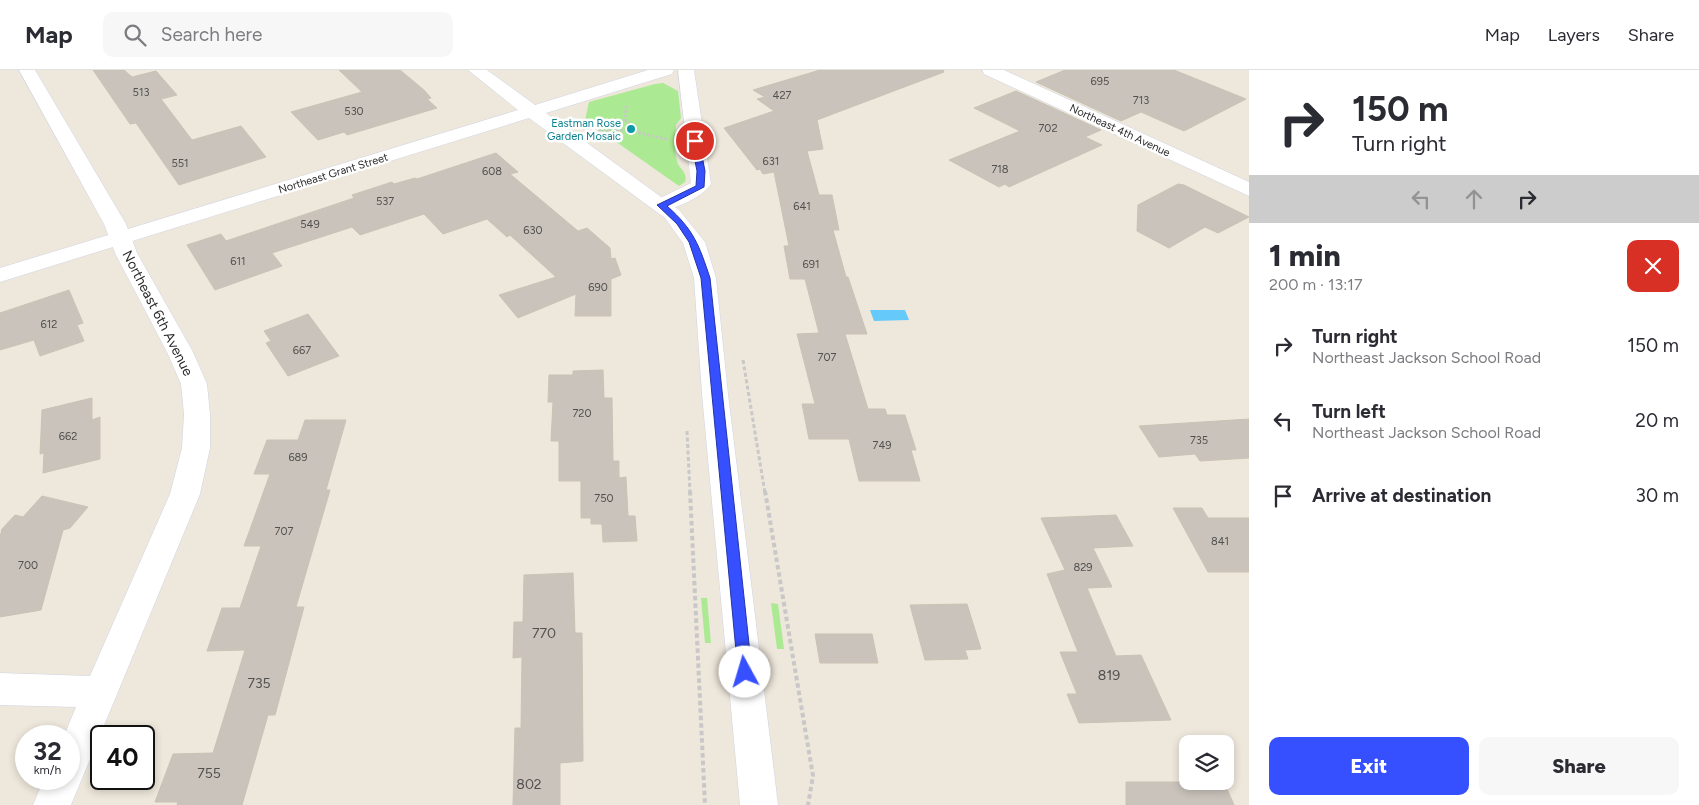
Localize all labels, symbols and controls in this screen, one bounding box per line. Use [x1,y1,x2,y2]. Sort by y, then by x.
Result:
search box [103,12,453,57]
text: Map [25,20,73,49]
icon: search [121,21,149,49]
text: Search here [161,23,262,46]
text: Map [1485,24,1520,46]
text: Layers [1548,24,1600,46]
text: Share [1628,24,1674,46]
house number: 695 [1091,75,1109,88]
house number: 513 [133,86,149,99]
text: 150 m [1352,88,1449,130]
house number: 427 [773,89,792,102]
icon: right [1269,90,1334,155]
house number: 713 [1133,94,1149,107]
street label: Northeast 4th Avenue [1067,101,1172,159]
house number: 530 [344,105,364,118]
place label: Eastman Rose Garden Mosaic [547,117,621,143]
pin [674,120,716,162]
house number: 702 [1038,122,1058,135]
marker: Eastman Rose Garden Mosaic [625,123,637,135]
icon: arrive [681,127,709,155]
text: Turn right [1352,130,1447,157]
street label: Northeast Grant Street [277,151,390,196]
house number: 631 [763,155,779,168]
house number: 551 [171,157,189,170]
house number: 718 [991,163,1009,176]
house number: 608 [482,165,502,178]
icon: left [1407,185,1435,213]
icon: ahead [1460,185,1488,213]
icon: right [1513,185,1541,213]
house number: 537 [376,195,394,208]
house number: 641 [793,200,811,213]
house number: 549 [300,218,320,231]
house number: 630 [523,224,543,237]
text: 1 min [1269,237,1341,274]
button: close [1627,240,1679,292]
street label: Northeast 6th Avenue [118,248,197,379]
house number: 611 [230,255,246,268]
house number: 691 [803,258,820,271]
text: 200 m · 13:17 [1269,275,1363,294]
house number: 690 [588,281,608,294]
house number: 612 [41,318,57,331]
text: Turn right [1312,325,1398,348]
icon: right [1269,332,1297,360]
text: 150 m [1627,334,1679,357]
house number: 667 [293,344,311,357]
text: Northeast Jackson School Road [1312,348,1541,367]
house number: 707 [818,351,837,364]
text: Turn left [1312,400,1386,423]
house number: 720 [572,407,592,420]
icon: left [1269,407,1297,435]
text: 20 m [1635,409,1679,432]
text: Northeast Jackson School Road [1312,423,1541,442]
house number: 662 [59,430,77,443]
house number: 735 [1190,434,1208,447]
house number: 749 [873,439,891,452]
house number: 689 [288,451,308,464]
icon: arrive [1269,482,1297,510]
text: Arrive at destination [1312,484,1491,507]
text: 30 m [1636,484,1679,507]
house number: 750 [594,492,614,505]
house number: 707 [275,525,294,538]
house number: 841 [1211,535,1229,548]
house number: 700 [18,559,38,572]
house number: 829 [1073,561,1093,574]
house number: 770 [532,625,556,642]
position arrow [718,645,770,697]
house number: 819 [1098,667,1120,684]
house number: 735 [247,675,271,692]
speed limit sign: 40 [90,725,155,790]
map controls [1179,735,1234,790]
button: layers [1179,735,1234,790]
text: 32 [33,736,62,766]
button: Exit [1269,737,1469,795]
button: Share [1479,737,1679,795]
text: km/h [34,763,61,777]
house number: 755 [197,765,221,782]
house number: 802 [516,776,542,793]

